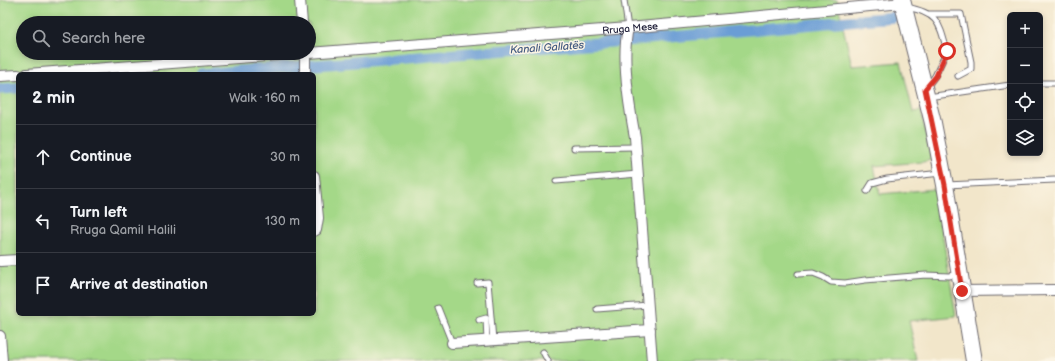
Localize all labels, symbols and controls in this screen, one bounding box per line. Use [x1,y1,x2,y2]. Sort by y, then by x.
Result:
map controls [1007,12,1043,156]
button: + [1007,12,1043,48]
search box [16,16,316,60]
street label: Rruga Mese [602,20,659,37]
icon: search [30,27,52,49]
text: Search here [62,29,145,48]
water label: Kanali Gallatës [510,38,585,57]
route start [938,42,956,60]
button: − [1007,48,1043,84]
button: locate [1007,84,1043,120]
text: 2 min [32,88,75,108]
text: Walk · 160 m [229,90,300,106]
button: layers [1007,120,1043,156]
icon: ahead [32,146,54,168]
text: Continue [70,147,132,166]
text: 30 m [270,149,300,165]
text: Turn left [70,203,127,222]
icon: left [32,210,54,232]
text: 130 m [265,213,300,229]
text: Rruga Qamil Halili [70,222,176,238]
icon: arrive [32,274,54,296]
text: Arrive at destination [70,275,208,294]
route end [953,282,971,300]

